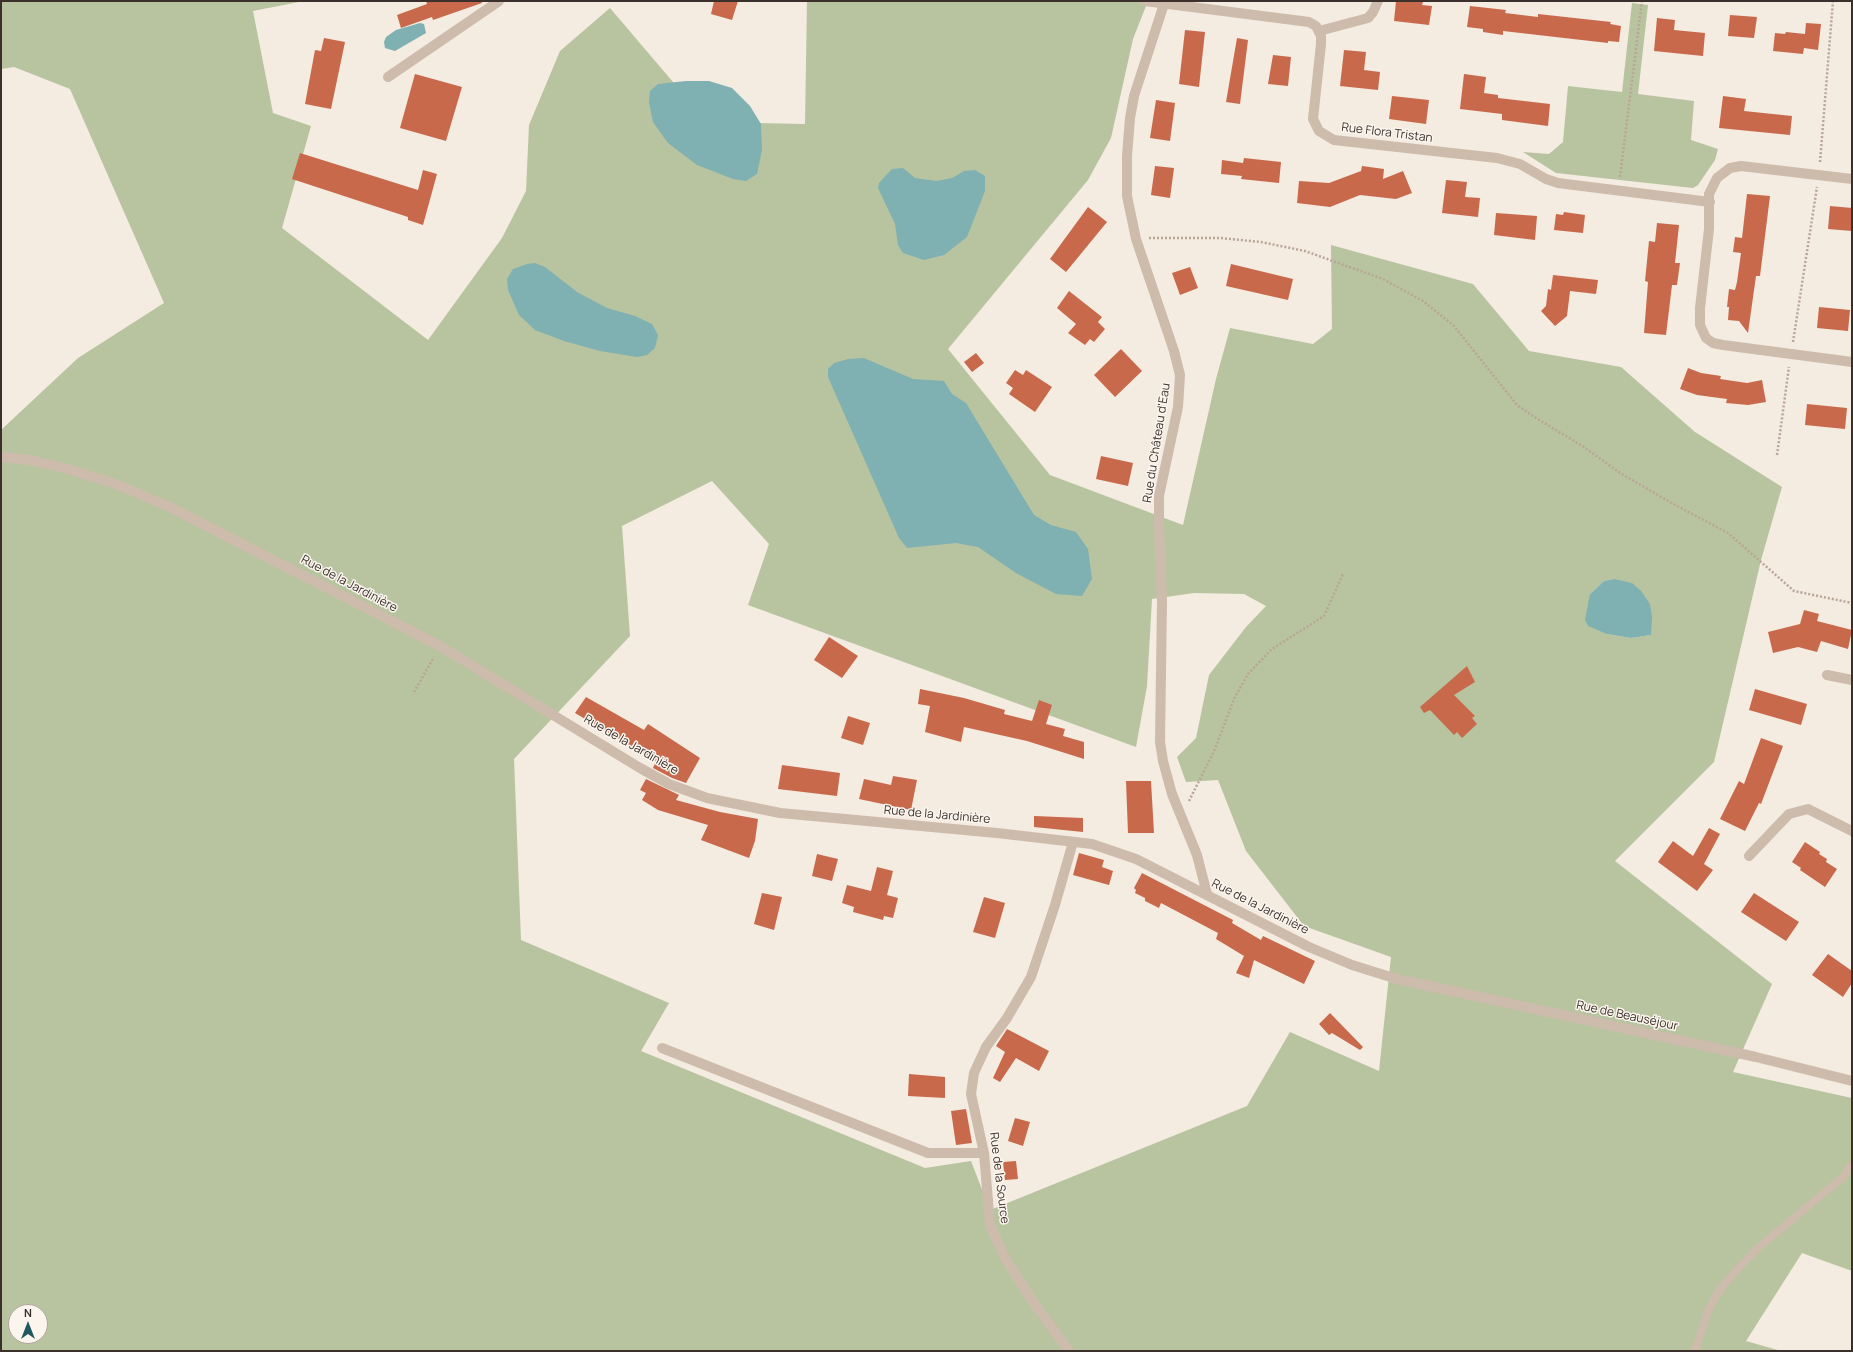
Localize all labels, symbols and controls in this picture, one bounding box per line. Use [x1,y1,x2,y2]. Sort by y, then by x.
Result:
street label: Rue Flora Tristan [1341,120,1433,146]
street label: Rue du Château d'Eau [1140,382,1174,504]
street label: Rue de la Jardinière [298,553,400,615]
street label: Rue de la Jardinière [581,712,681,778]
street label: Rue de la Jardinière [883,803,991,827]
street label: Rue de la Jardinière [1209,876,1311,938]
street label: Rue de Beauséjour [1575,998,1679,1034]
street label: Rue de la Source [986,1132,1012,1224]
north arrow [8,1304,48,1344]
text: N [24,1305,32,1320]

